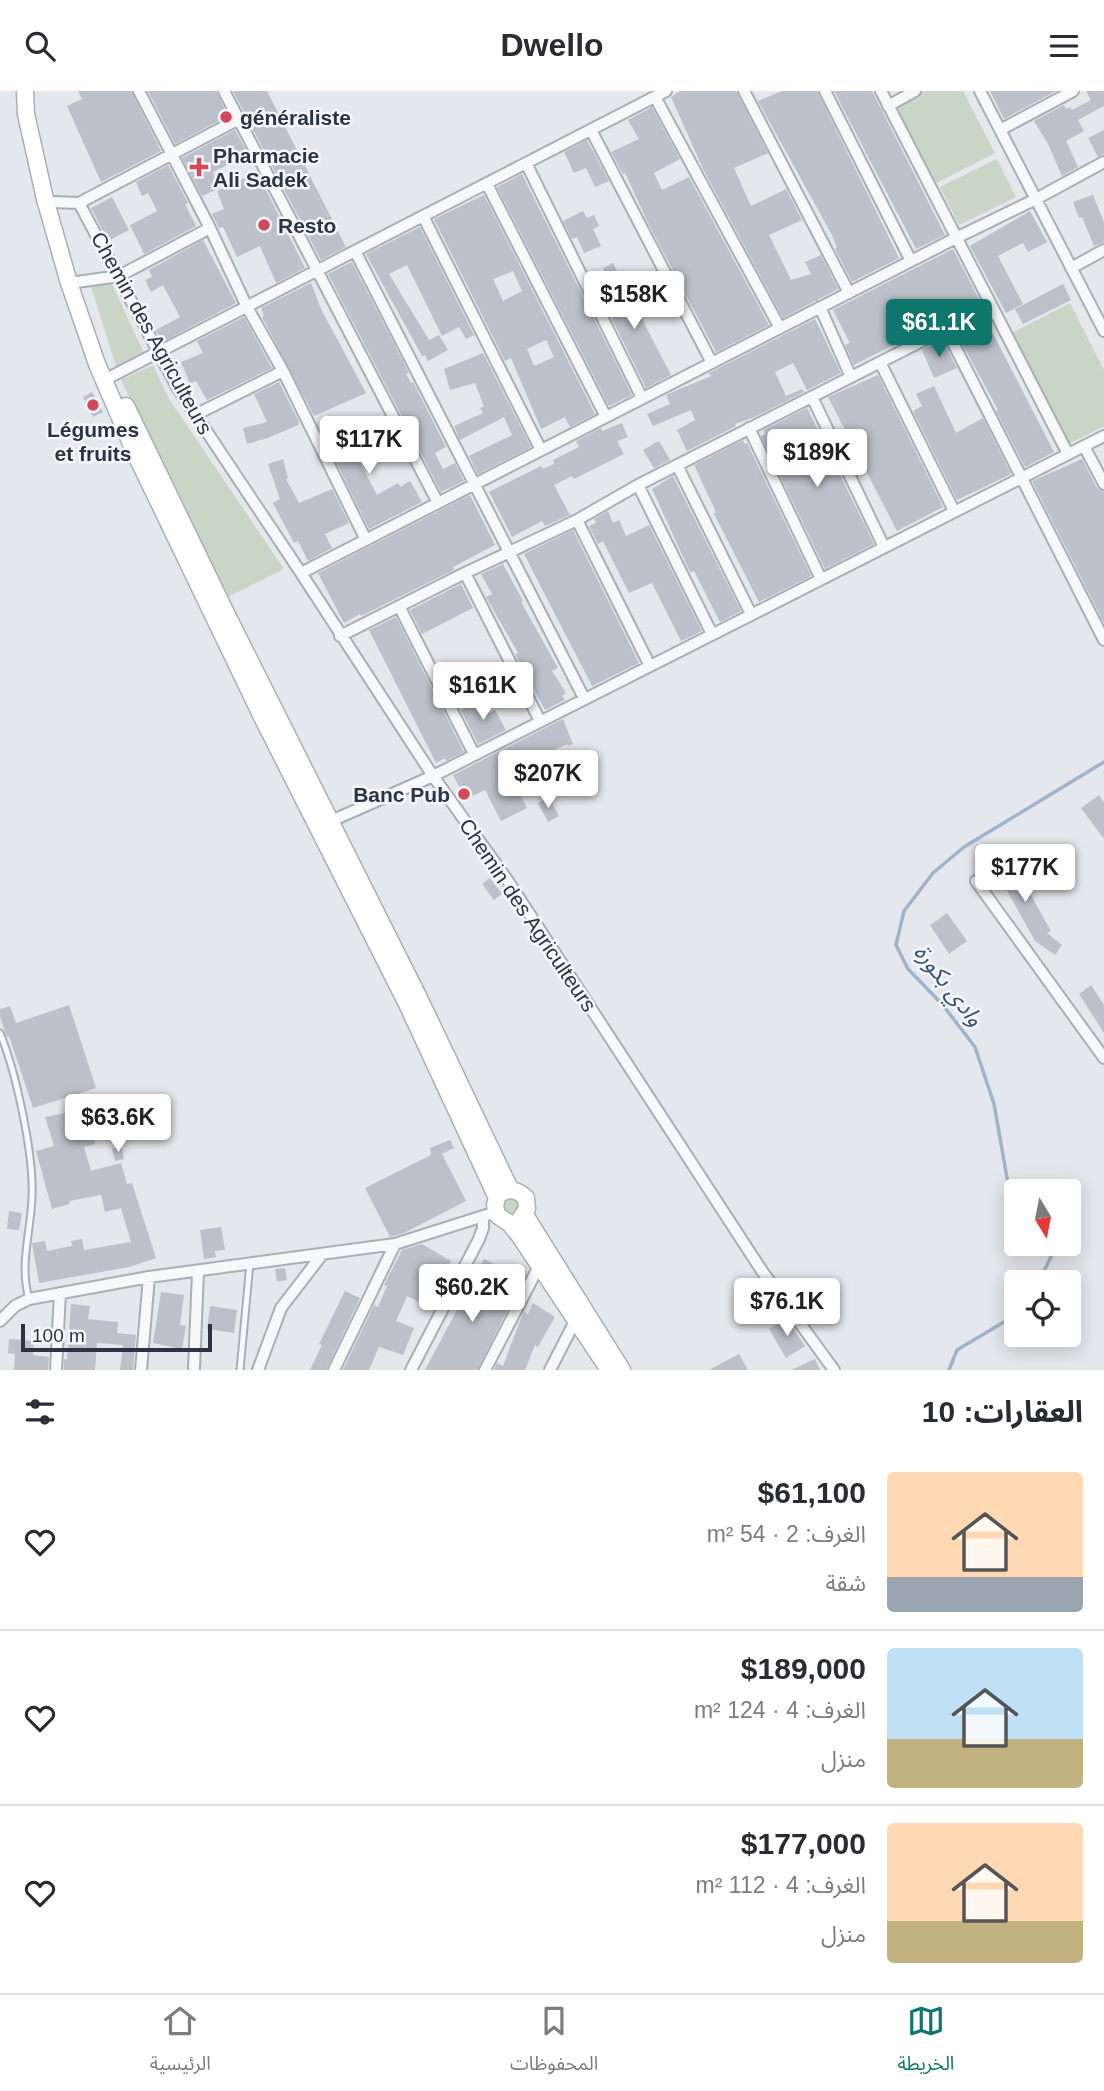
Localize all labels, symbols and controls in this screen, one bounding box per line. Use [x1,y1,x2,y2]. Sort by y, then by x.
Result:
icon: search [21,27,59,65]
text: Dwello [500,27,604,63]
icon: menu [1045,27,1083,65]
place label: généraliste [240,106,351,129]
marker: généraliste [218,109,234,125]
place label: Pharmacie Ali Sadek [213,144,319,191]
marker: Pharmacie Ali Sadek [191,159,207,175]
place label: Resto [278,214,336,237]
marker: Resto [256,217,272,233]
street label: Chemin des Agriculteurs [87,228,217,438]
pin: $158K [585,271,683,331]
text: $158K [600,281,668,307]
pin: $61.1K [882,299,996,359]
text: $61.1K [902,309,976,335]
marker: Légumes et fruits [85,397,101,413]
pin: $117K [320,417,418,476]
place label: Légumes et fruits [47,418,139,465]
text: $117K [336,426,402,452]
pin: $189K [768,429,866,489]
text: $189K [783,439,851,465]
pin: $161K [434,663,532,722]
text: $161K [449,672,517,698]
pin: $207K [499,751,597,810]
text: $207K [514,760,582,786]
place label: Banc Pub [353,783,450,806]
marker: Banc Pub [456,786,472,802]
street label: Chemin des Agriculteurs [455,814,601,1016]
pin: $177K [976,845,1074,904]
text: $177K [991,854,1059,880]
water label: وادي بكورة [905,939,989,1034]
pin: $63.6K [61,1095,175,1154]
text: $63.6K [81,1104,155,1130]
north arrow [1004,1179,1082,1257]
map controls [1004,1179,1081,1347]
pin: $60.2K [415,1265,529,1324]
button: locate [1004,1270,1081,1347]
text: $60.2K [435,1274,509,1300]
pin: $76.1K [730,1279,844,1338]
text: $76.1K [750,1288,824,1314]
scale bar [21,1321,212,1353]
text: 100 m [32,1325,85,1346]
icon: filters [21,1393,59,1431]
text: العقارات: 10 [922,1395,1083,1428]
text: $61,100 [758,1476,866,1509]
icon: home [943,1500,1027,1584]
text: الغرف: 2 · 54 m² [707,1521,866,1547]
icon: heart [21,1523,59,1561]
text: شقة [825,1570,866,1596]
text: $189,000 [741,1652,866,1685]
icon: home [943,1676,1027,1760]
text: الغرف: 4 · 124 m² [694,1697,866,1723]
icon: heart [21,1699,59,1737]
text: منزل [821,1746,866,1772]
text: $177,000 [741,1827,866,1860]
icon: home [943,1851,1027,1935]
text: الغرف: 4 · 112 m² [696,1872,866,1898]
icon: heart [21,1874,59,1912]
text: منزل [821,1921,866,1947]
tab: الرئيسية [150,2002,211,2084]
tab: المحفوظات [510,2002,598,2084]
tab: الخريطة [897,2002,954,2084]

